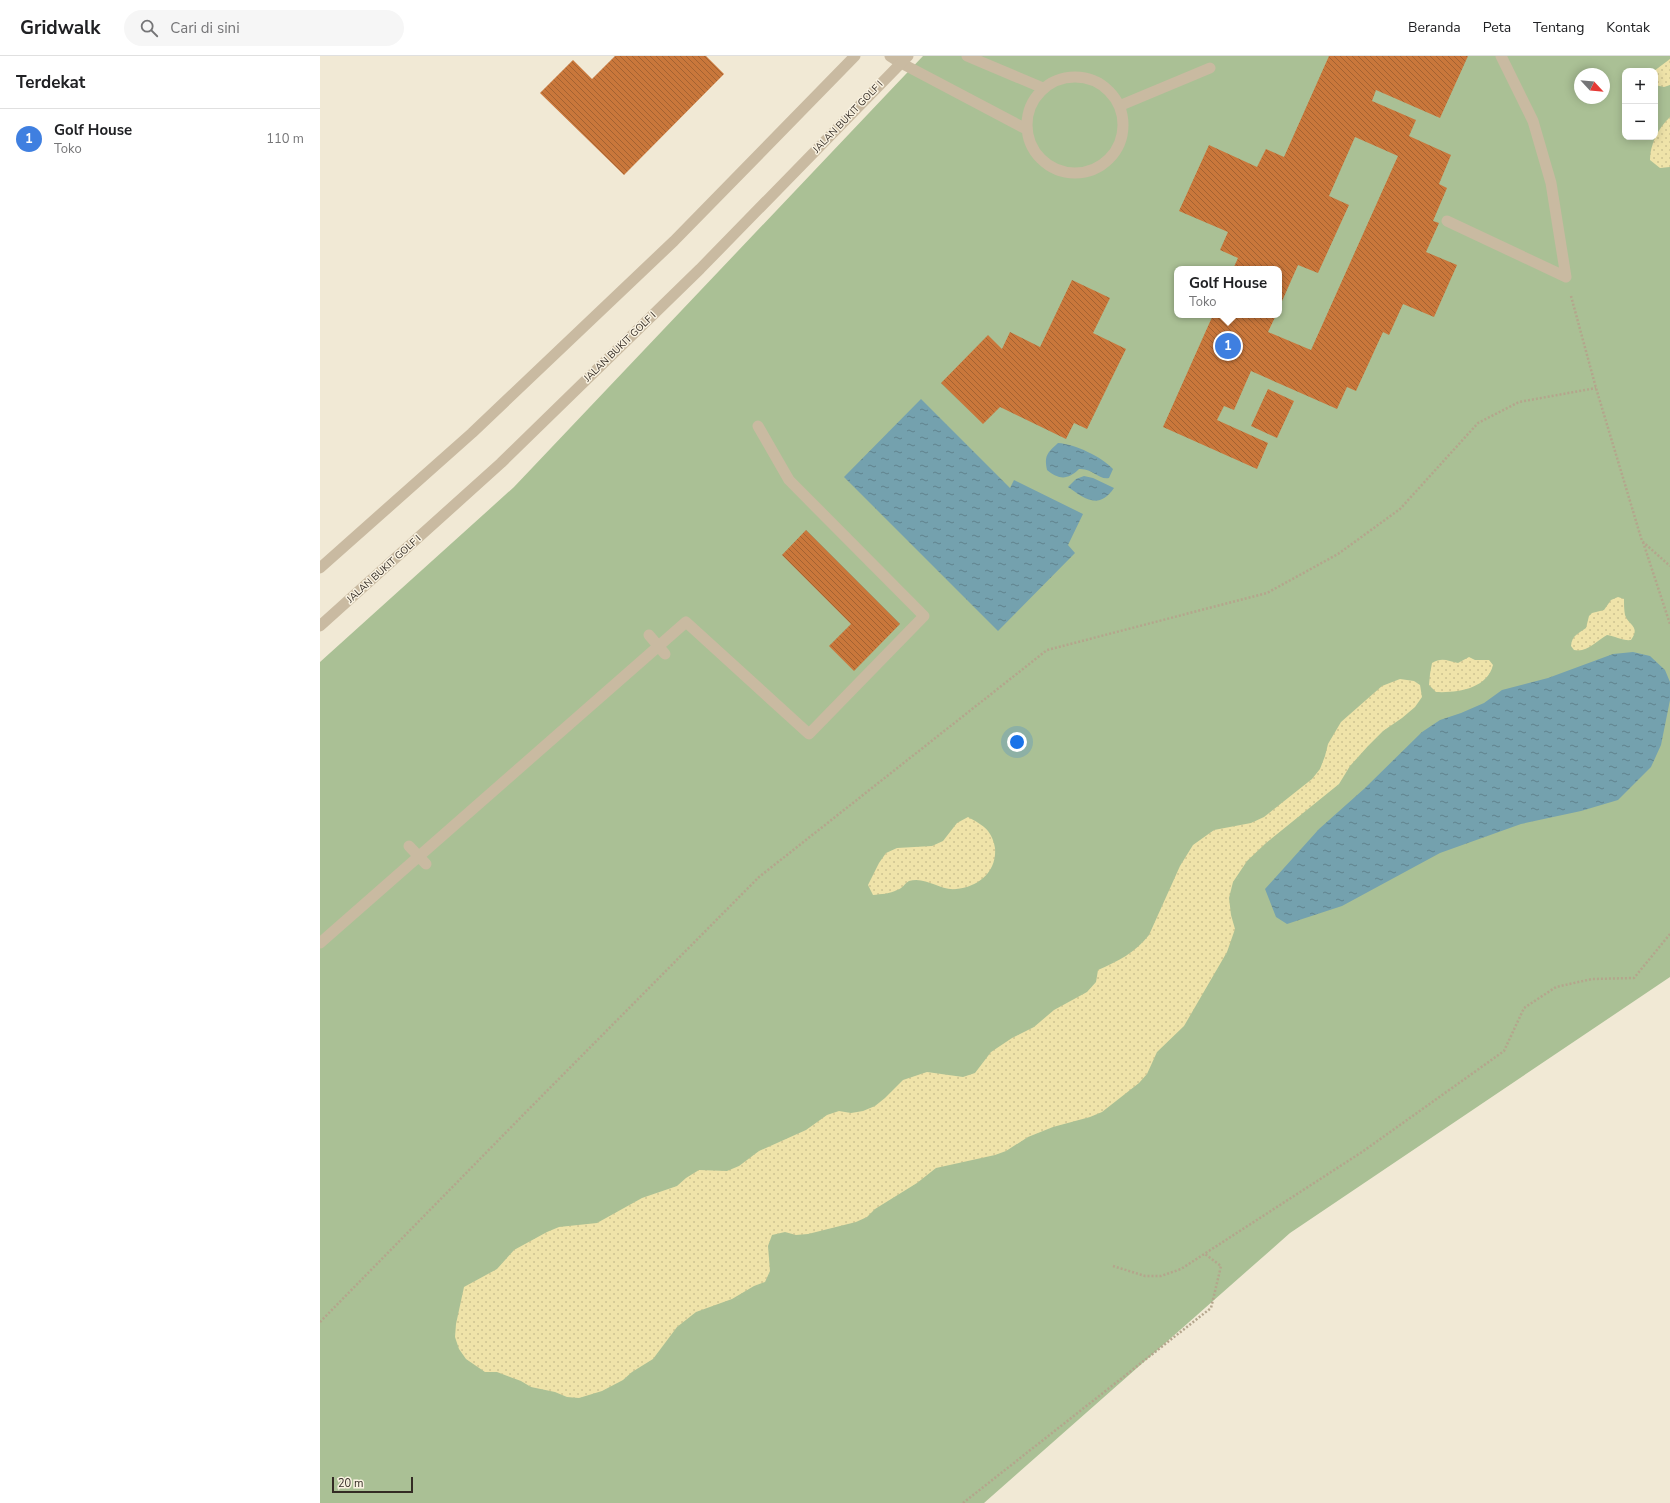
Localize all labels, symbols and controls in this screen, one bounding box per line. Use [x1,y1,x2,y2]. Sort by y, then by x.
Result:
search box [124,10,404,46]
text: Gridwalk [20,15,100,41]
icon: search [138,17,160,39]
text: Cari di sini [170,18,240,38]
text: Beranda [1408,18,1461,37]
text: Peta [1483,18,1511,37]
text: Tentang [1533,18,1584,37]
text: Kontak [1606,18,1650,37]
north arrow [1574,68,1610,104]
map controls [1622,68,1658,140]
button: + [1622,68,1658,104]
text: Terdekat [16,71,85,94]
street label: JALAN BUKIT GOLF I [809,78,886,157]
button: − [1622,104,1658,140]
text: Golf House [54,120,132,140]
text: 1 [25,130,33,148]
text: 110 m [266,130,304,148]
text: Toko [54,140,82,158]
popup [1174,266,1282,318]
text: Golf House [1189,273,1267,293]
text: Toko [1189,293,1217,311]
street label: JALAN BUKIT GOLF I [580,309,659,386]
pin: 1 [1215,331,1241,361]
street label: JALAN BUKIT GOLF I [343,532,424,607]
your location [1007,732,1027,752]
scale bar [332,1475,413,1494]
text: 20 m [338,1476,363,1491]

